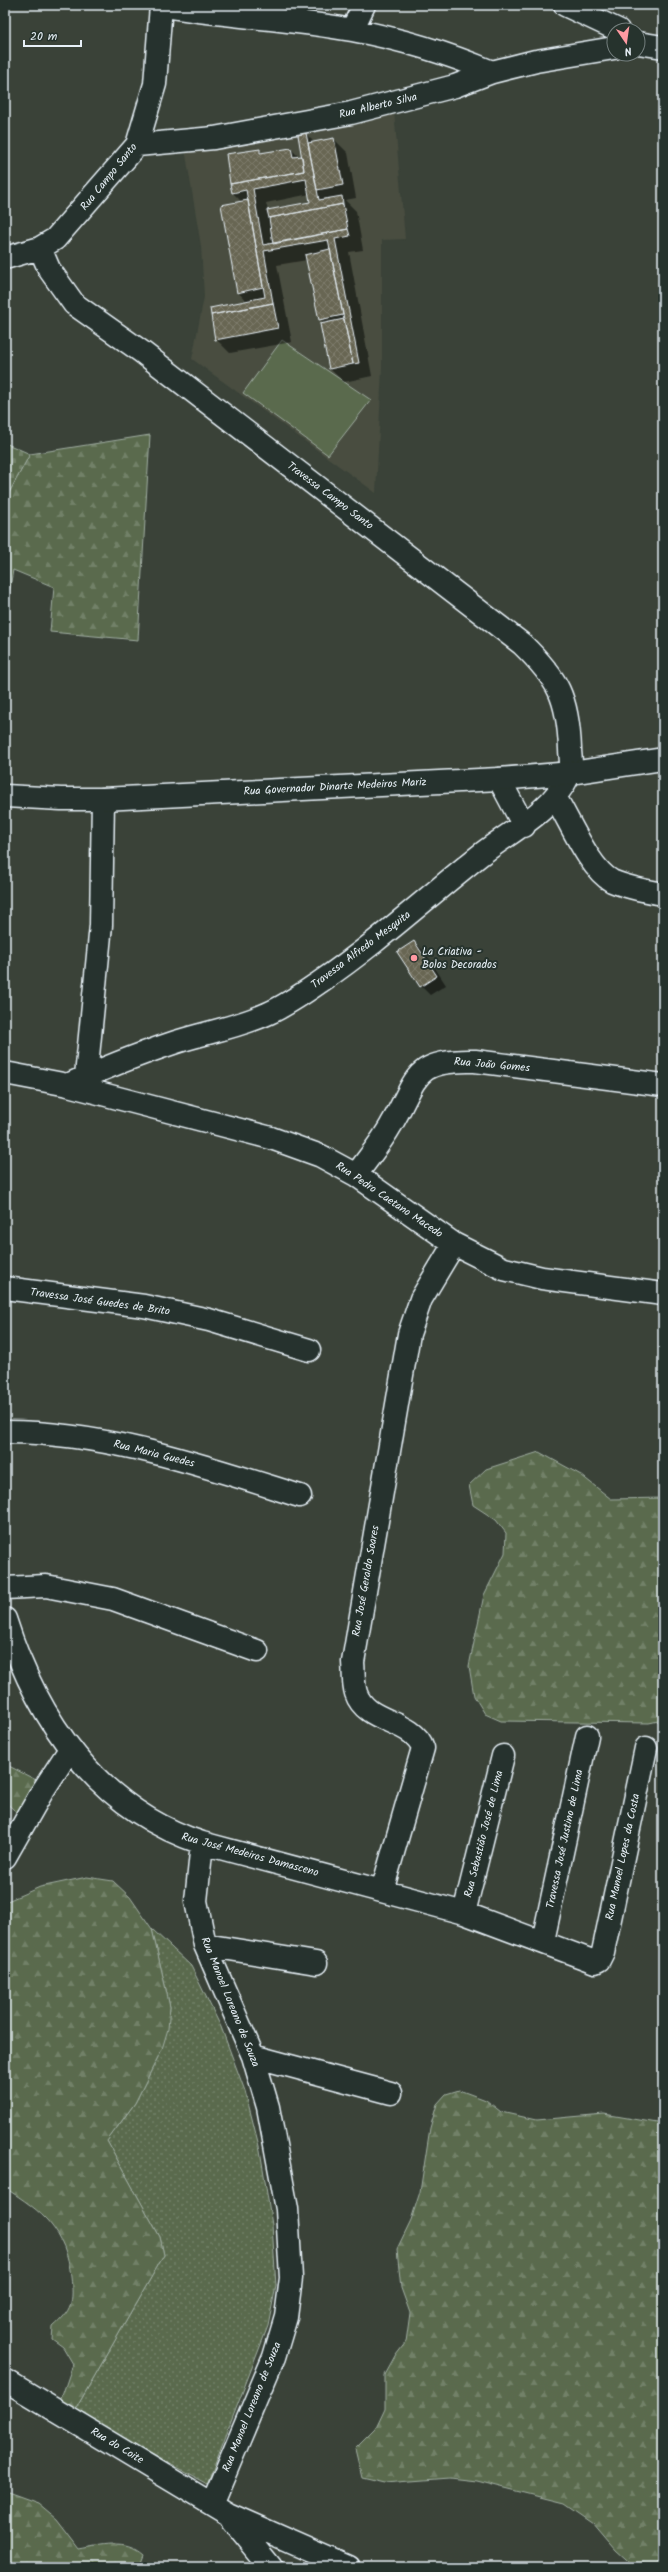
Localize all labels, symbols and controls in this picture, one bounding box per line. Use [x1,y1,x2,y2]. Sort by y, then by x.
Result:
scale bar [24,22,81,48]
north arrow [606,22,646,62]
text: 20 m [30,27,58,46]
text: N [623,41,633,60]
street label: Rua Alberto Silva [337,88,419,124]
street label: Rua Campo Santo [76,139,142,215]
street label: Travessa Campo Santo [283,457,377,535]
street label: Rua Governador Dinarte Medeiros Mariz [243,773,427,801]
street label: Travessa Alfredo Mesquita [307,906,415,994]
place label: La Criativa - Bolos Decorados [422,943,497,974]
marker: La Criativa - Bolos Decorados [409,953,419,963]
street label: Rua João Gomes [453,1053,531,1077]
street label: Rua Pedro Caetano Macedo [332,1157,446,1243]
street label: Travessa José Guedes de Brito [29,1283,171,1321]
street label: Rua Maria Guedes [112,1435,197,1473]
street label: Rua José Geraldo Soares [347,1524,385,1638]
street label: Rua Sebastião José de Lima [459,1768,509,1900]
street label: Travessa José Justino de Lima [541,1768,589,1910]
street label: Rua Manoel Lopes da Costa [601,1792,645,1922]
street label: Rua José Medeiros Damasceno [179,1828,321,1882]
street label: Rua Manoel Loreano de Souza [196,1934,264,2070]
street label: Rua Manoel Loreano de Souza [218,2339,286,2475]
street label: Rua do Coite [87,2423,147,2469]

